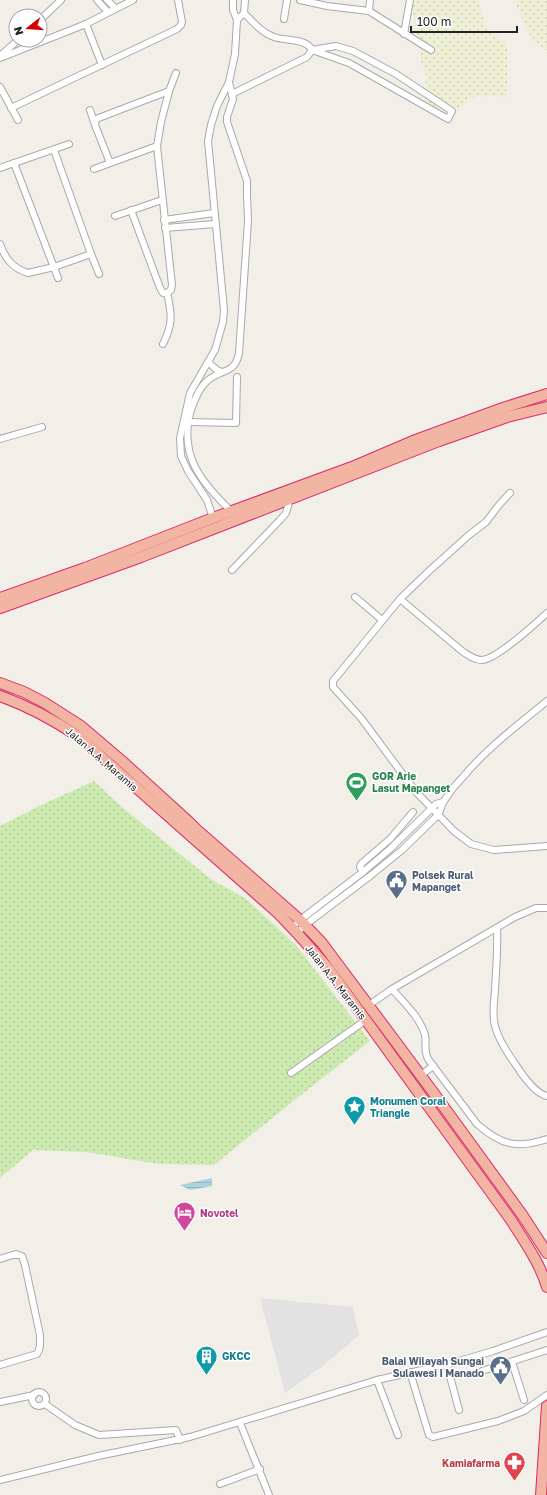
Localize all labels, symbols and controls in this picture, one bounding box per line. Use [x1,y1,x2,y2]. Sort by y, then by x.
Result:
north arrow [8,8,48,48]
scale bar [411,8,517,34]
text: 100 m [417,14,451,29]
text: N [11,25,25,37]
street label: Jalan A.A. Maramis [64,724,140,794]
sports icon: GOR Arie Lasut Mapanget [344,769,370,802]
place label: GOR Arie Lasut Mapanget [372,770,450,794]
public building icon: Polsek Rural Mapanget [384,868,410,901]
place label: Polsek Rural Mapanget [412,869,474,893]
street label: Jalan A.A. Maramis [303,942,369,1022]
place icon: Monumen Coral Triangle [341,1094,367,1127]
place label: Monumen Coral Triangle [370,1095,447,1119]
hotel icon: Novotel [172,1200,198,1233]
place label: Novotel [200,1207,239,1219]
building icon: GKCC [194,1343,220,1376]
place label: GKCC [222,1350,251,1362]
public building icon: Balai Wilayah Sungai Sulawesi I Manado [487,1354,513,1387]
place label: Balai Wilayah Sungai Sulawesi I Manado [382,1355,484,1379]
pharmacy icon: Kamiafarma [502,1450,528,1483]
place label: Kamiafarma [442,1457,500,1469]

